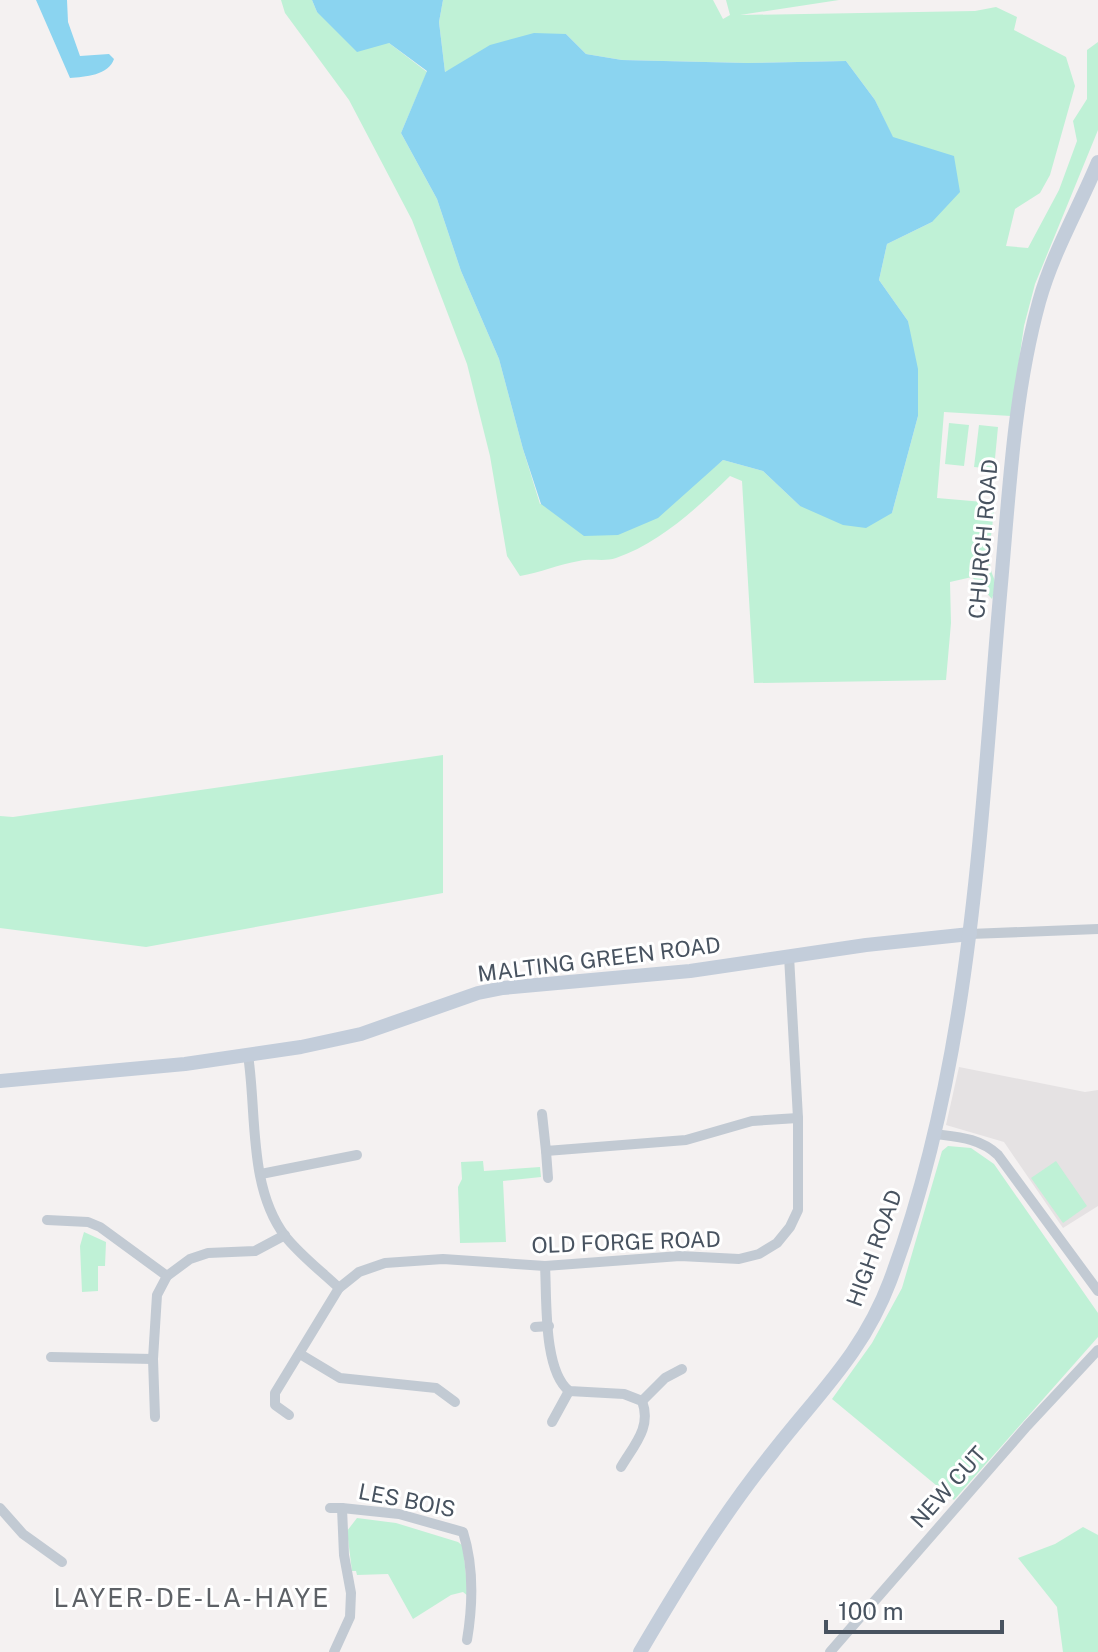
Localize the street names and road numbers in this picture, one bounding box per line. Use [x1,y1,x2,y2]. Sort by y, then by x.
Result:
street label: CHURCH ROAD [963,458,1003,620]
street label: MALTING GREEN ROAD [476,931,722,987]
street label: HIGH ROAD [841,1186,907,1310]
street label: OLD FORGE ROAD [531,1226,721,1258]
street label: NEW CUT [905,1441,991,1533]
street label: LES BOIS [356,1478,458,1522]

